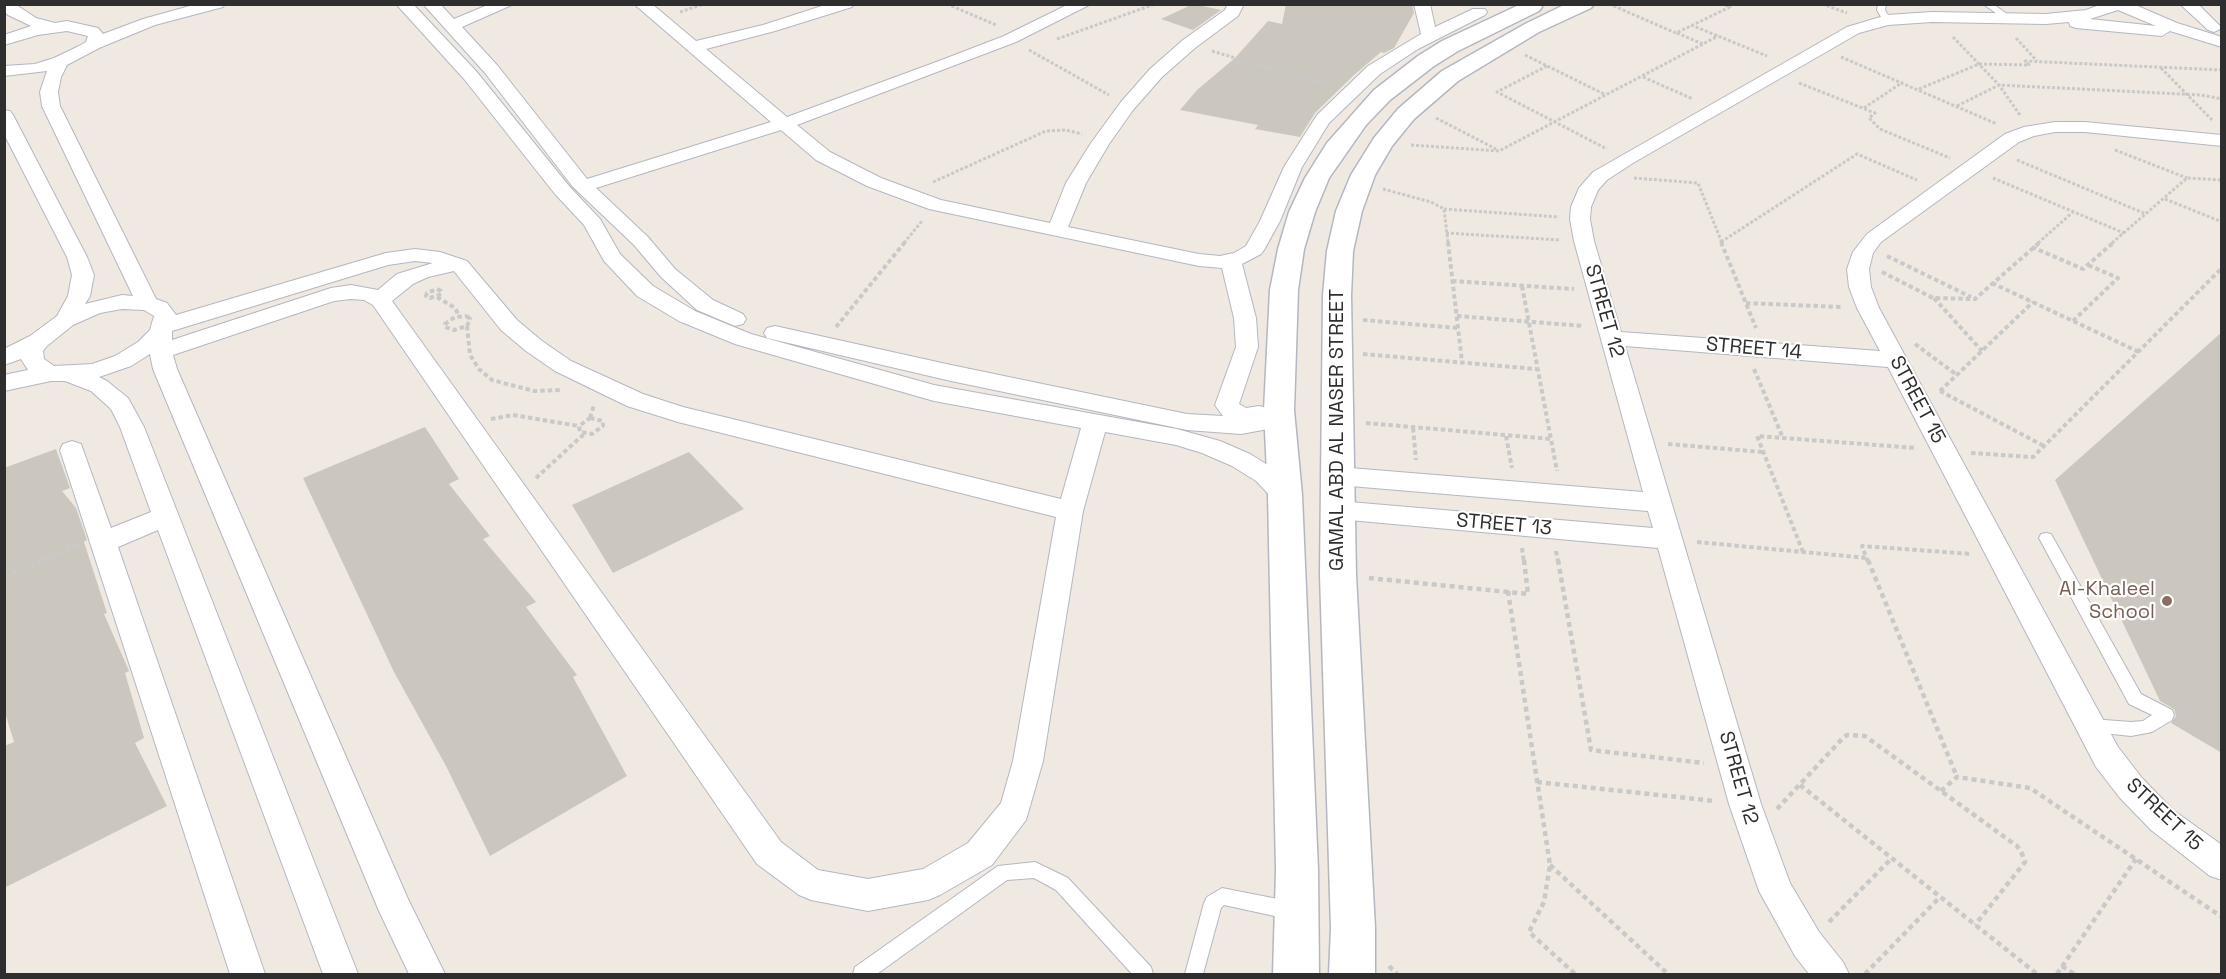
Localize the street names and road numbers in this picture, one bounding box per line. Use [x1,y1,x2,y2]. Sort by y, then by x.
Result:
street label: STREET 12 [1579,262,1629,360]
street label: GAMAL ABD AL NASER STREET [1326,289,1350,571]
street label: STREET 14 [1705,333,1803,365]
street label: STREET 15 [1884,352,1950,448]
street label: STREET 13 [1455,509,1553,541]
street label: STREET 12 [1713,729,1763,827]
street label: STREET 15 [2121,774,2207,856]

